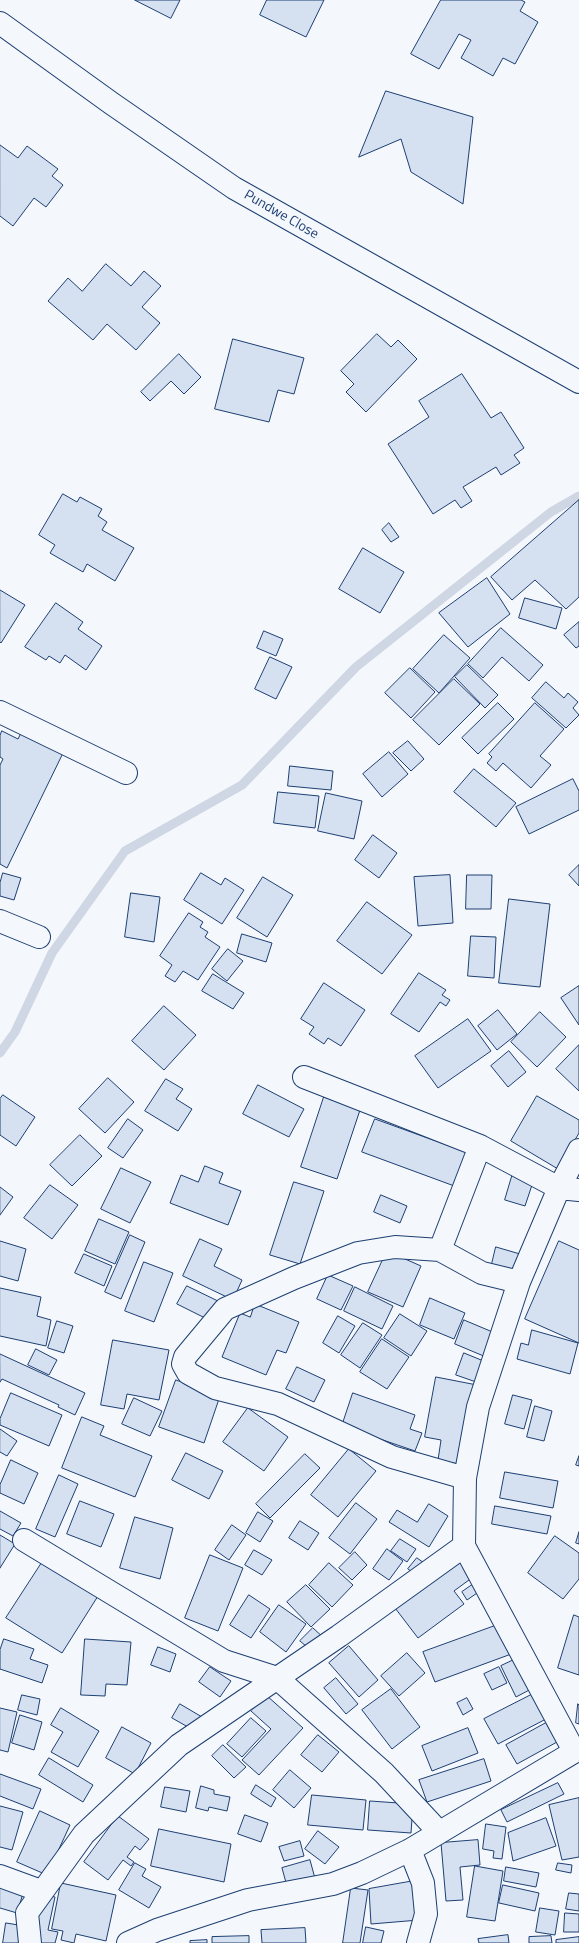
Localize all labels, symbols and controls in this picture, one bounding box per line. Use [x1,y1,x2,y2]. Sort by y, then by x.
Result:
street label: Pundwe Close [241,187,321,243]

